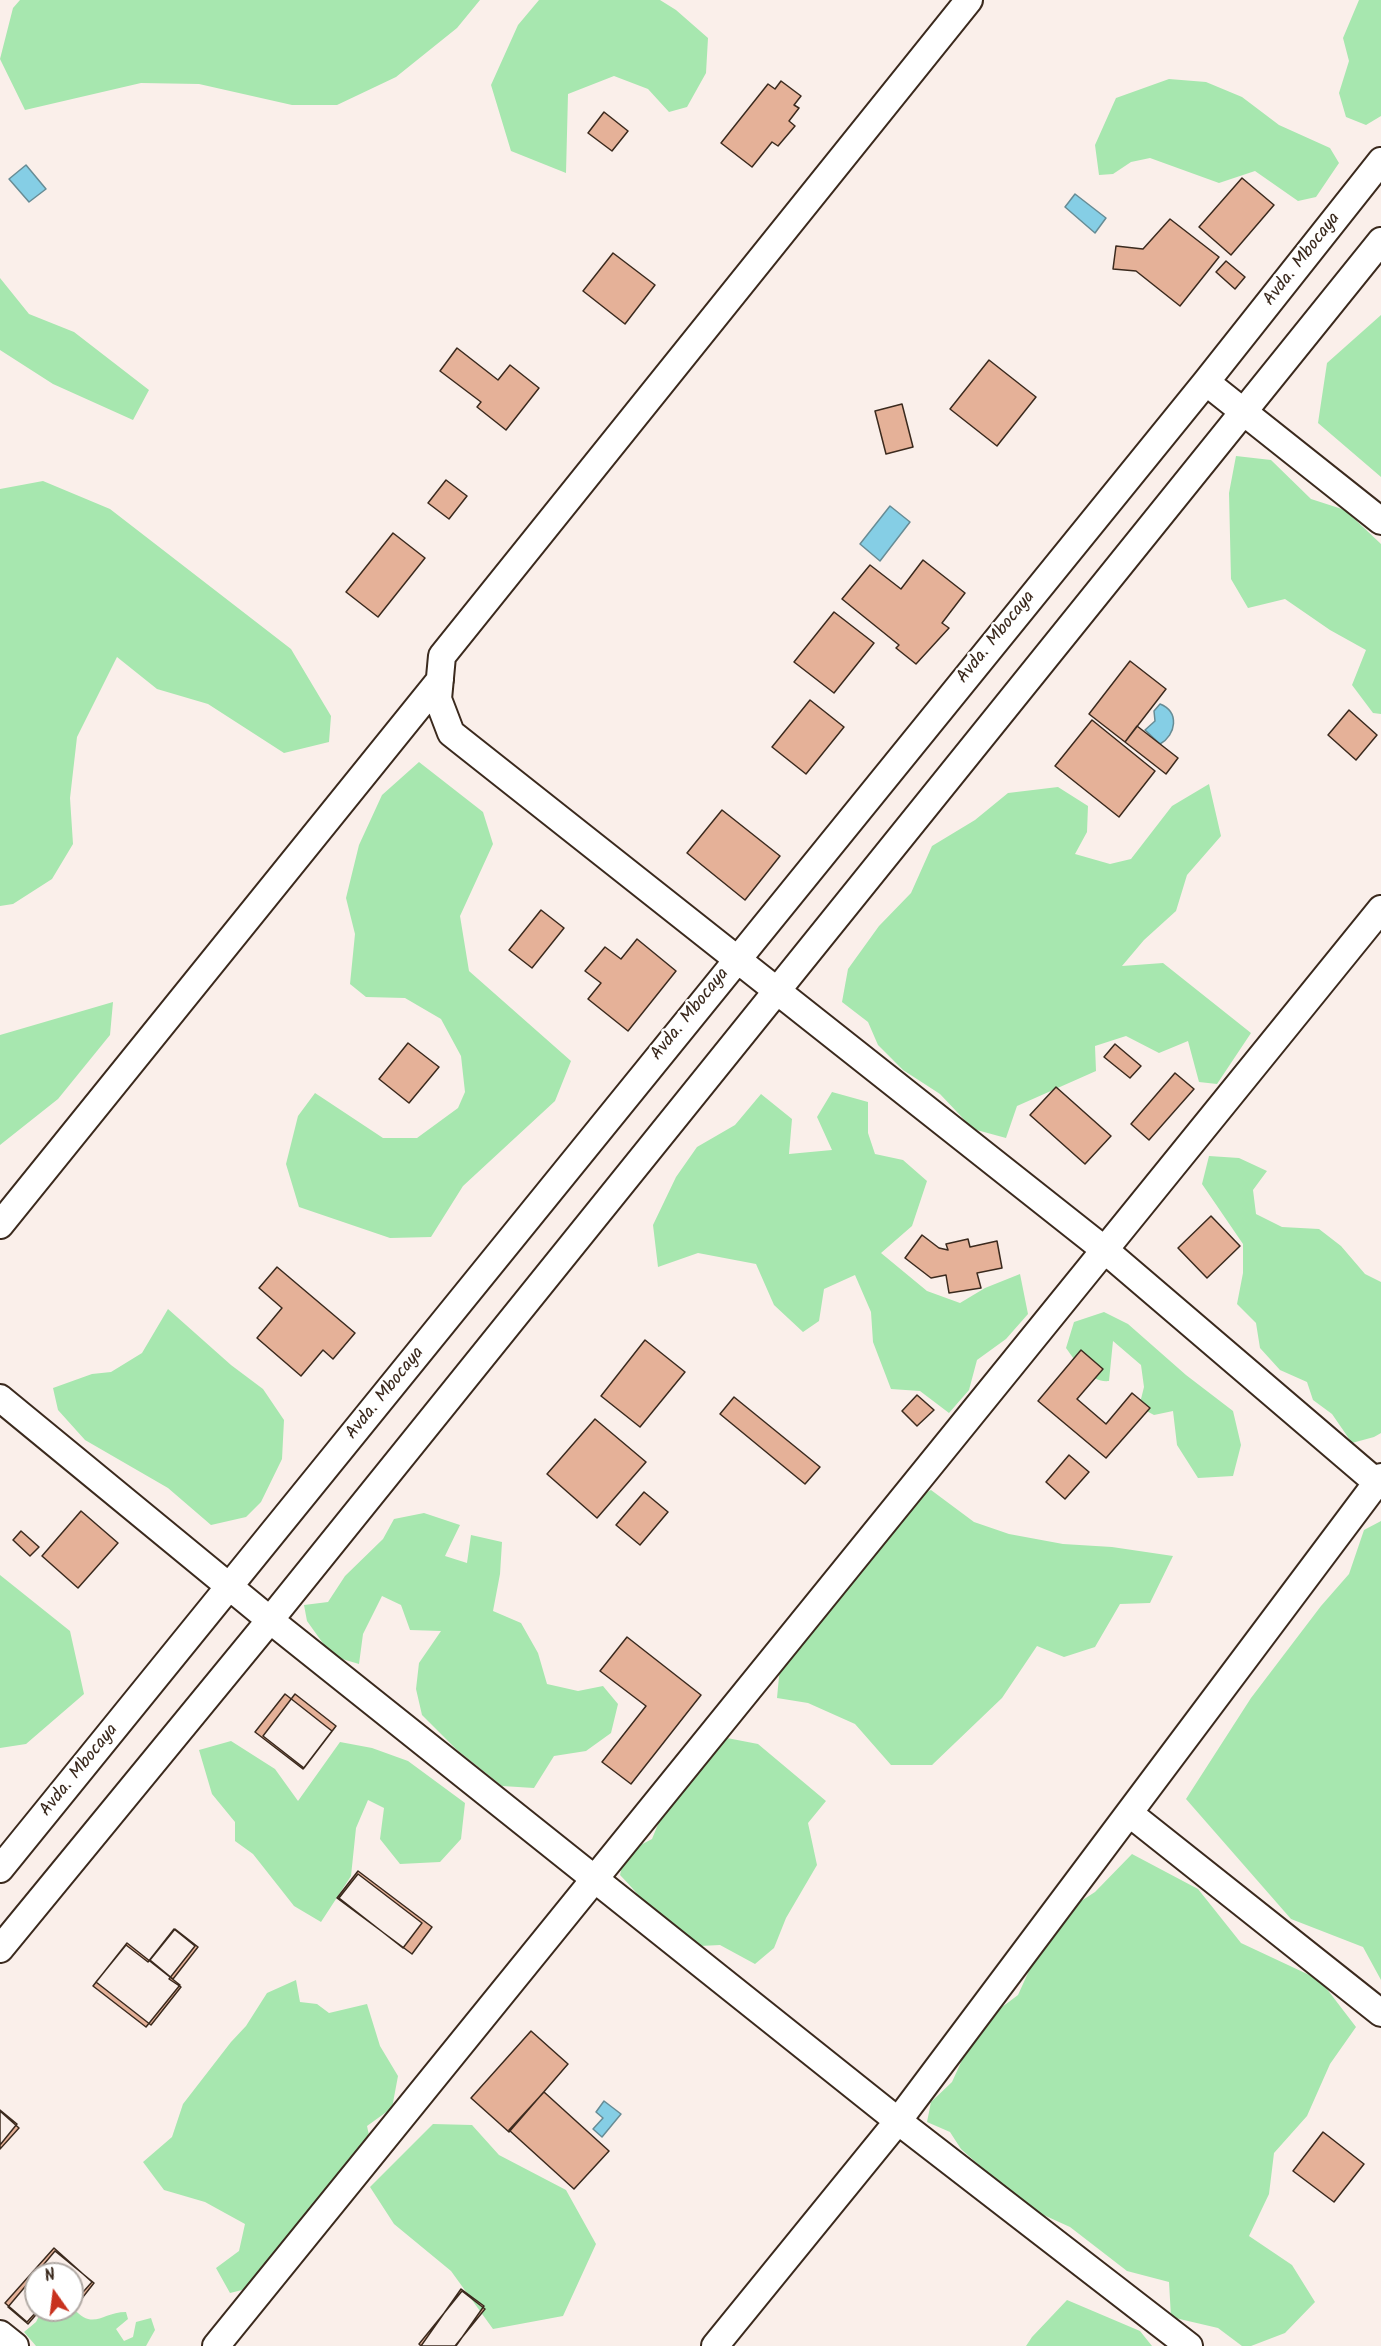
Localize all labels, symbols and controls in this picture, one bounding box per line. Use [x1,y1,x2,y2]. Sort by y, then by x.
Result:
street label: Avda. Mbocaya [1260,209,1346,311]
street label: Avda. Mbocaya [953,587,1041,689]
street label: Avda. Mbocaya [647,964,735,1066]
street label: Avda. Mbocaya [342,1343,430,1445]
street label: Avda. Mbocaya [36,1720,124,1822]
north arrow [24,2262,84,2322]
text: N [42,2263,58,2289]

